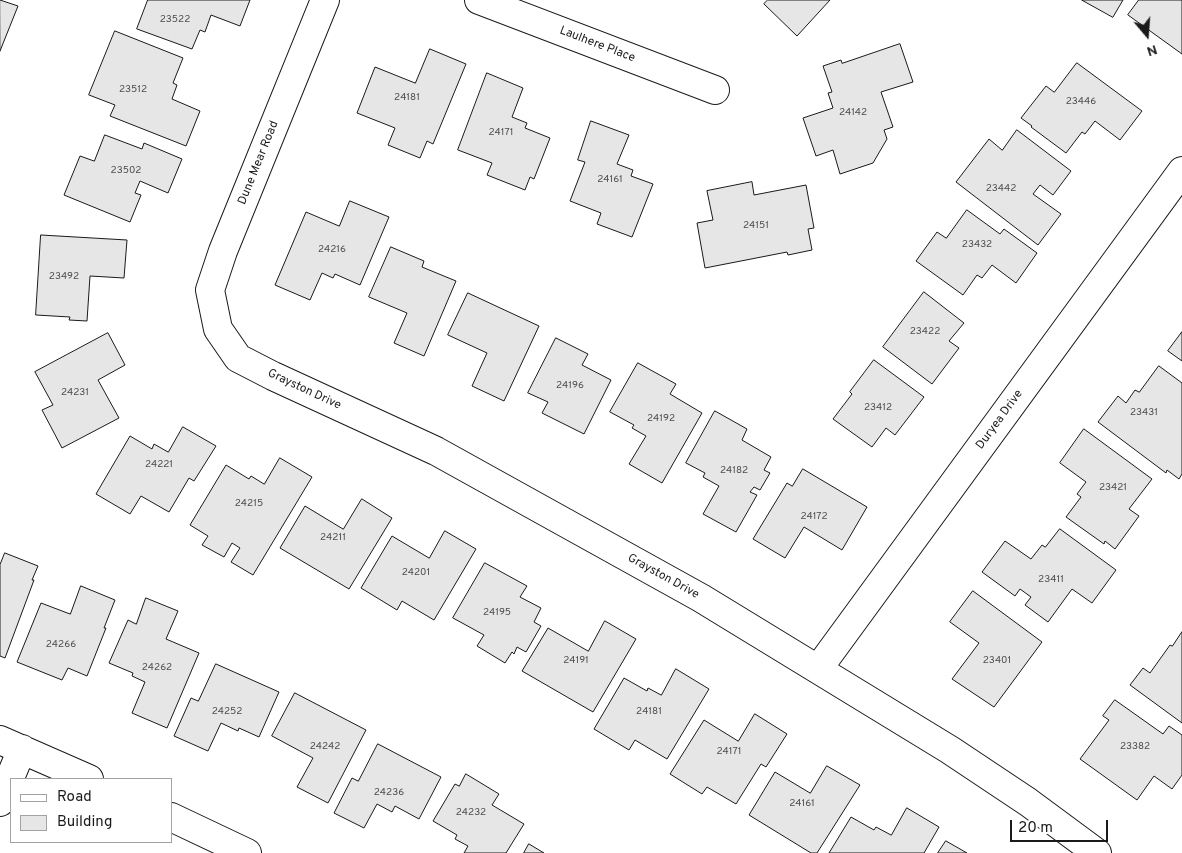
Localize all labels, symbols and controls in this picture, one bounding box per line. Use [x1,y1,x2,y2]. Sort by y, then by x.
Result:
north arrow [1122,10,1172,60]
house number: 23522 [160,14,190,26]
street label: Laulhere Place [557,24,637,66]
text: N [1144,40,1159,59]
house number: 23512 [119,84,147,96]
house number: 24181 [394,92,420,104]
house number: 23446 [1066,96,1096,108]
house number: 24142 [839,107,867,119]
street label: Dune Mear Road [236,119,282,207]
house number: 24171 [488,127,514,139]
house number: 23502 [111,165,141,177]
house number: 24161 [597,174,623,186]
house number: 23442 [986,183,1016,195]
house number: 24151 [743,220,769,232]
house number: 23432 [962,239,992,251]
house number: 24216 [318,244,346,256]
house number: 23492 [49,271,79,283]
house number: 23422 [910,326,940,338]
street label: Grayston Drive [265,367,343,413]
house number: 24196 [556,380,584,392]
house number: 24231 [61,387,89,399]
street label: Duryea Drive [974,387,1026,453]
house number: 23412 [864,402,892,414]
house number: 23431 [1130,407,1158,419]
house number: 24192 [647,413,675,425]
house number: 24221 [145,459,173,471]
house number: 24182 [720,465,748,477]
house number: 23421 [1099,482,1127,494]
house number: 24215 [235,498,263,510]
house number: 24172 [800,511,828,523]
house number: 24211 [320,532,346,544]
street label: Grayston Drive [625,551,701,603]
house number: 24201 [402,567,430,579]
house number: 23411 [1038,574,1064,586]
house number: 24195 [483,607,511,619]
house number: 24266 [46,639,76,651]
house number: 24191 [563,655,589,667]
house number: 23401 [983,655,1011,667]
house number: 24262 [142,662,172,674]
house number: 24252 [212,706,242,718]
house number: 24181 [636,706,662,718]
house number: 24242 [310,741,340,753]
house number: 23382 [1120,741,1150,753]
house number: 24171 [716,746,742,758]
legend [10,778,172,843]
house number: 24236 [374,787,404,799]
text: Road [57,788,92,807]
house number: 24161 [789,798,815,810]
house number: 24232 [456,807,486,819]
scale bar [1012,810,1110,842]
text: Building [57,813,112,832]
text: 20 m [1018,819,1053,838]

